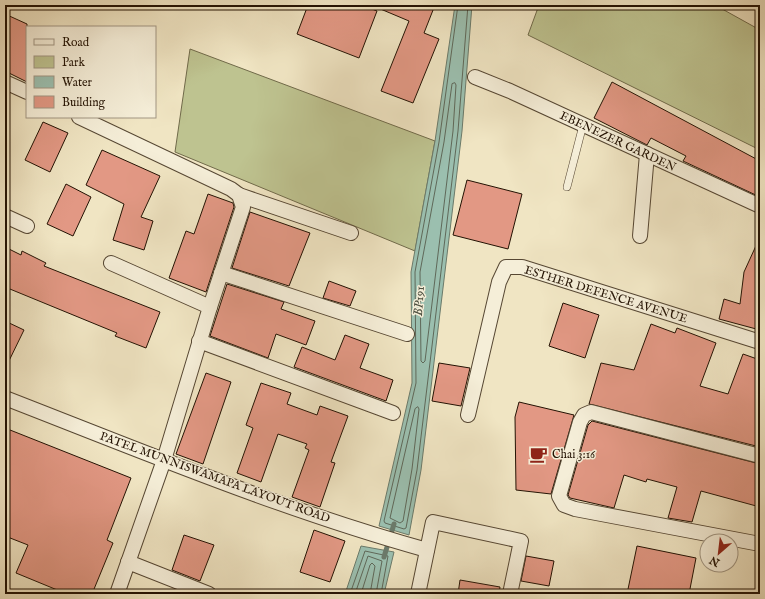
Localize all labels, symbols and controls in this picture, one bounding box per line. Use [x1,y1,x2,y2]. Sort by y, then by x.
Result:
legend [26,26,156,118]
text: Road [62,35,90,50]
text: Park [62,55,85,70]
text: Water [62,75,93,90]
text: Building [62,95,106,110]
street label: EBENEZER GARDEN [557,108,679,175]
street label: ESTHER DEFENCE AVENUE [523,263,689,326]
water label: BP191 [410,285,429,317]
street label: PATEL MUNNISWAMAPA LAYOUT ROAD [98,429,332,526]
cafe icon: Chai 3:16 [529,444,549,464]
place label: Chai 3:16 [552,447,596,462]
north arrow [699,533,739,573]
text: N [707,552,723,570]

